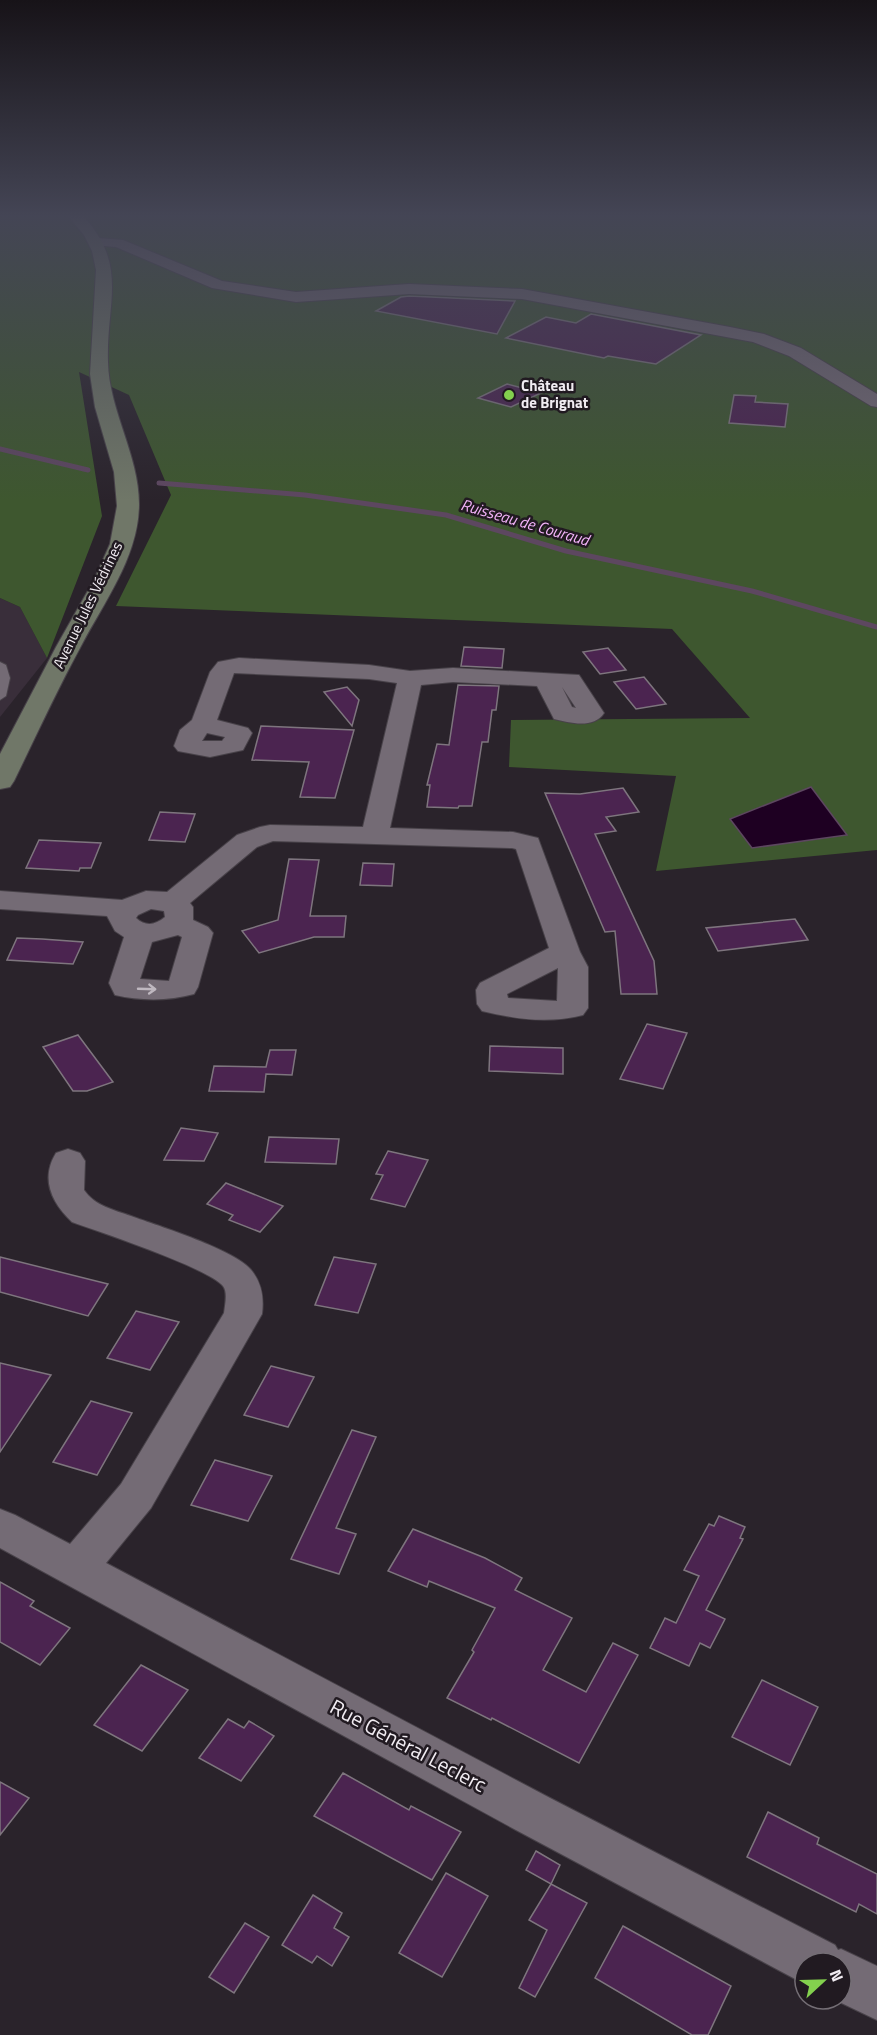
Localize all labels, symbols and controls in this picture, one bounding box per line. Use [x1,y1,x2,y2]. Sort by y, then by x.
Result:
place label: Château de Brignat [521,374,589,414]
marker: Château de Brignat [502,388,516,402]
water label: Ruisseau de Couraud [458,492,594,552]
street label: Avenue Jules Védrines [47,537,128,672]
one-way arrow [136,984,156,995]
street label: Rue Général Leclerc [324,1690,492,1800]
north arrow [793,1951,853,2011]
text: N [824,1966,850,1985]

